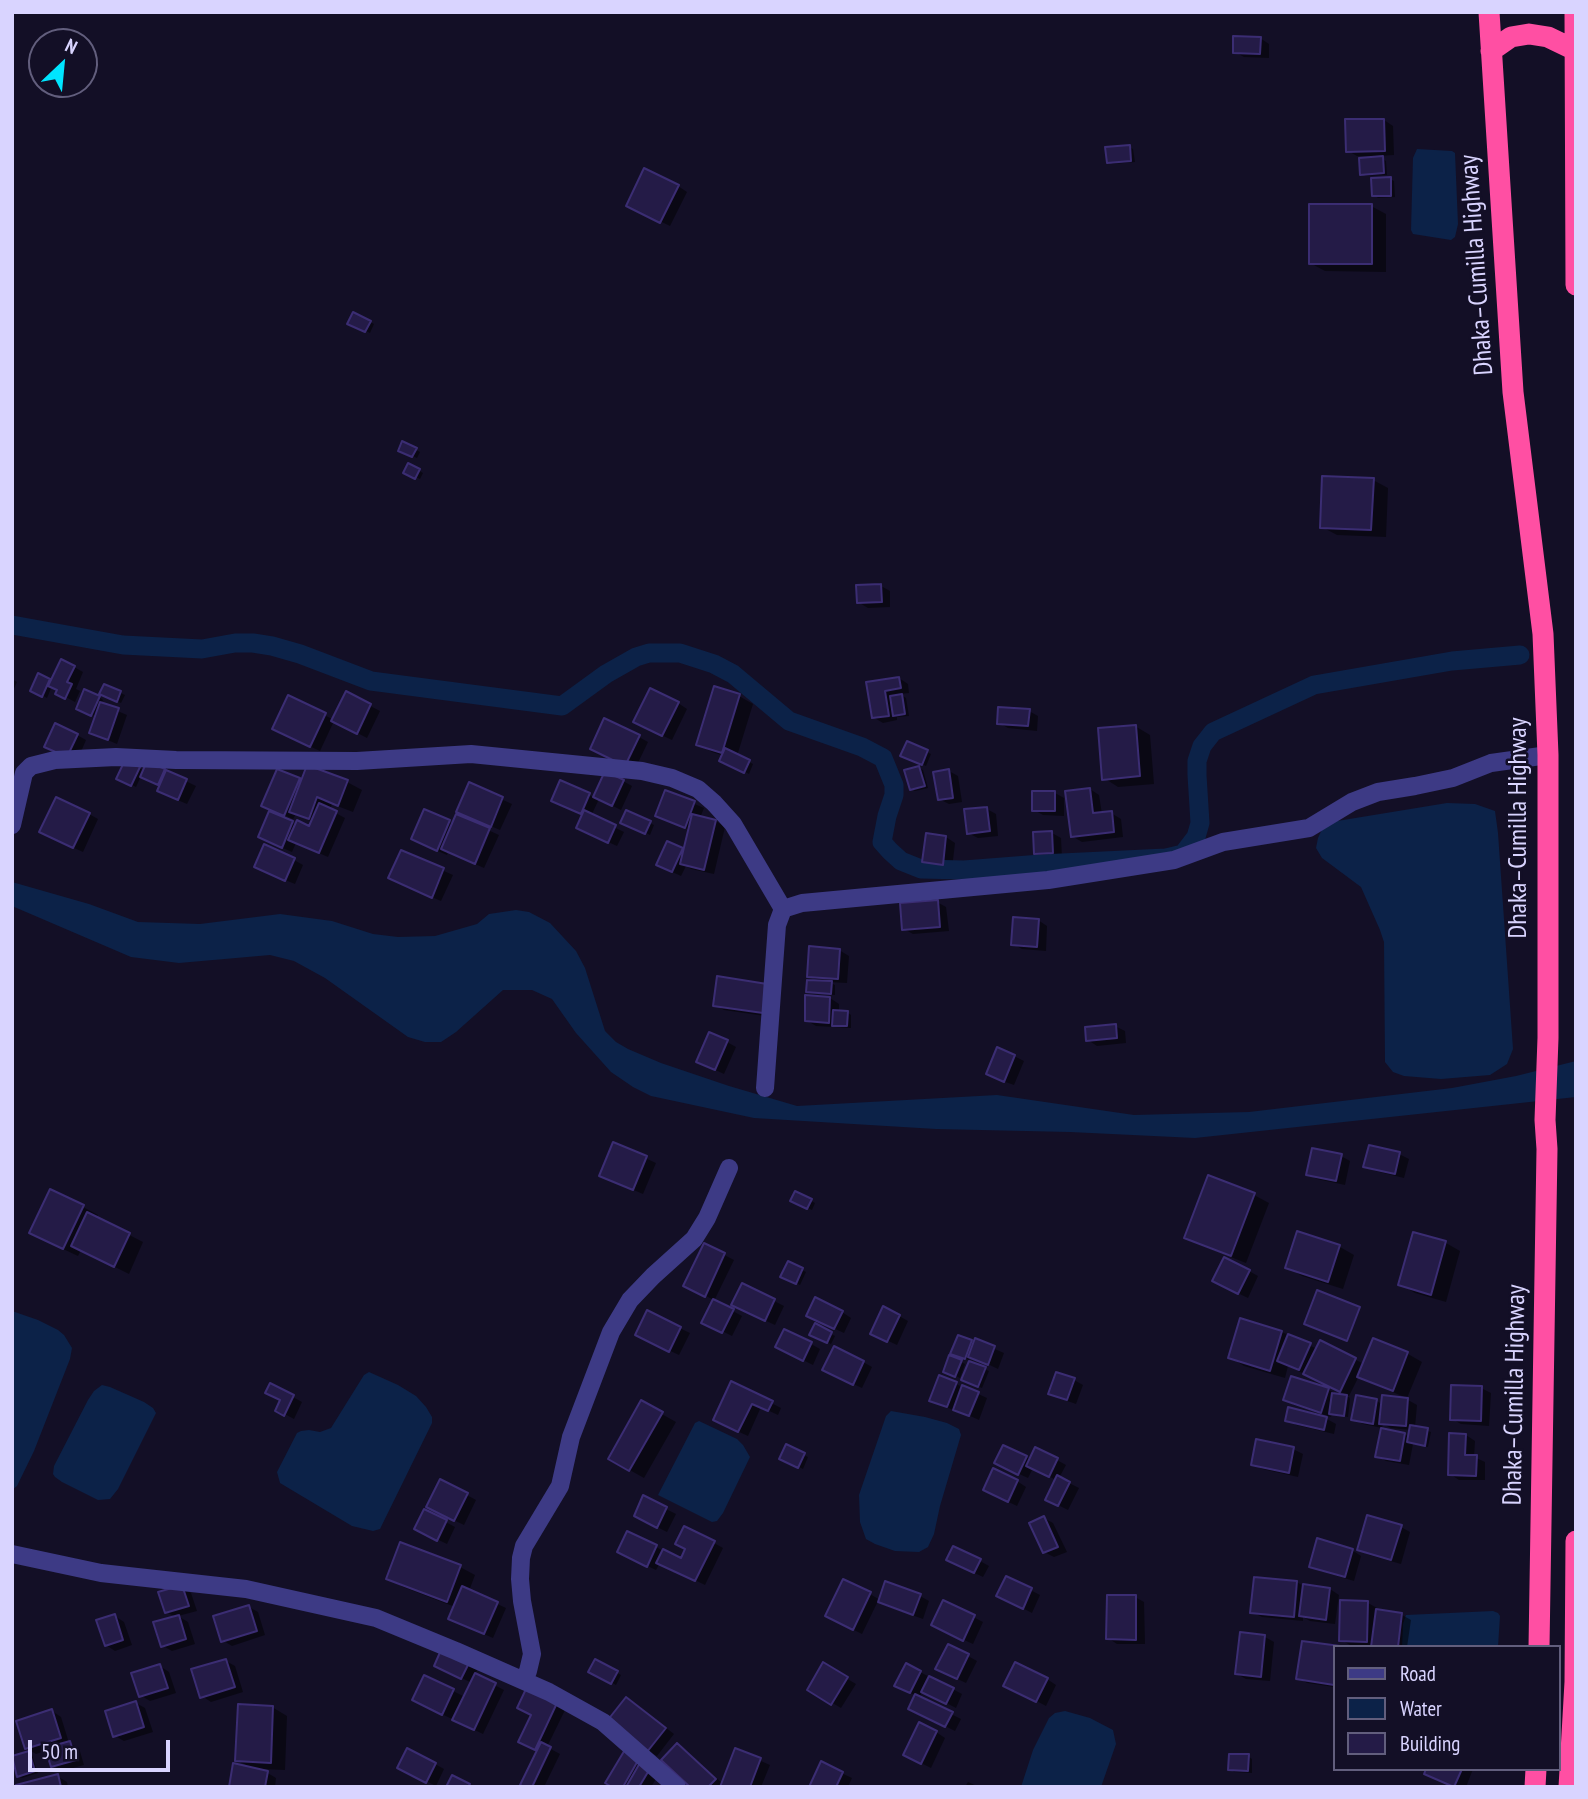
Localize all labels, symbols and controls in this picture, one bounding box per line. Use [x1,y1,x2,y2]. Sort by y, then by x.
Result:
north arrow [28,28,98,98]
text: N [61,33,81,59]
street label: Dhaka–Cumilla Highway [1454,154,1500,376]
street label: Dhaka–Cumilla Highway [1503,718,1535,938]
street label: Dhaka–Cumilla Highway [1497,1284,1533,1506]
legend [1332,1645,1560,1771]
text: Road [1400,1660,1436,1687]
text: Water [1400,1695,1442,1722]
scale bar [32,1726,173,1770]
text: Building [1400,1730,1460,1757]
text: 50 m [41,1738,78,1765]

